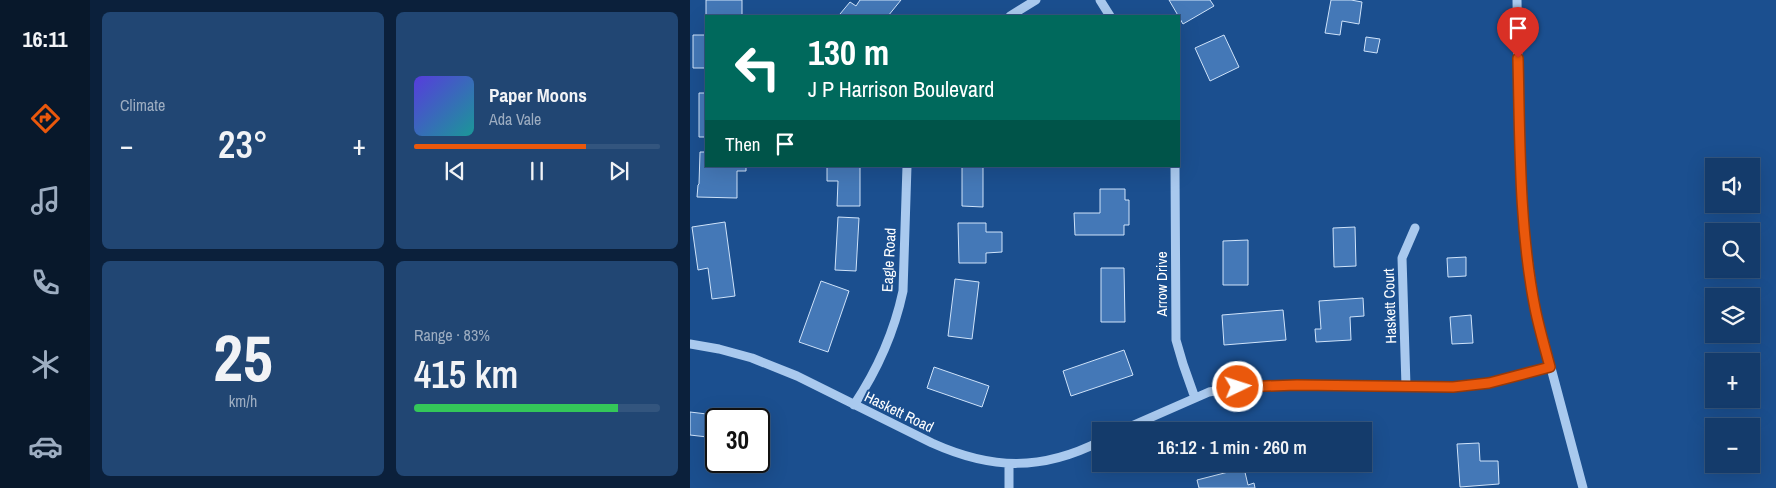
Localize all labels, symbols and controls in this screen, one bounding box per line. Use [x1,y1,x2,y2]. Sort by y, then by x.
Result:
pin [1497,7,1539,58]
icon: arrive [1504,14,1532,42]
text: 16:11 [22,24,68,54]
text: 130 m [808,29,889,76]
icon: left [725,35,790,100]
text: J P Harrison Boulevard [808,74,994,104]
text: Paper Moons [489,82,587,108]
text: Climate [120,94,165,116]
icon: directions [28,101,63,136]
text: Ada Vale [489,108,541,130]
text: 23° [218,119,268,170]
text: − [120,126,133,164]
text: + [353,126,366,164]
icon: arrive [771,130,799,158]
text: Then [725,131,761,157]
icon: previous [441,157,469,185]
icon: pause [523,157,551,185]
icon: next [605,157,633,185]
map controls [1705,158,1760,473]
button: sound [1705,158,1760,213]
icon: music [28,183,63,218]
button: search [1705,223,1760,278]
street label: Eagle Road [876,227,901,293]
street label: Arrow Drive [1151,251,1172,317]
icon: phone [28,265,63,300]
street label: Haskett Court [1378,268,1401,344]
button: layers [1705,288,1760,343]
text: 25 [213,314,273,401]
text: Range · 83% [414,324,490,346]
icon: climate [28,347,63,382]
text: 415 km [414,349,518,400]
button: + [1705,353,1760,408]
position arrow [1211,360,1263,412]
street label: Haskett Road [861,386,937,437]
text: km/h [229,390,257,412]
speed limit sign: 30 [705,408,770,473]
button: − [1705,418,1760,473]
icon: car [28,429,63,464]
text: 16:12 · 1 min · 260 m [1157,434,1307,460]

